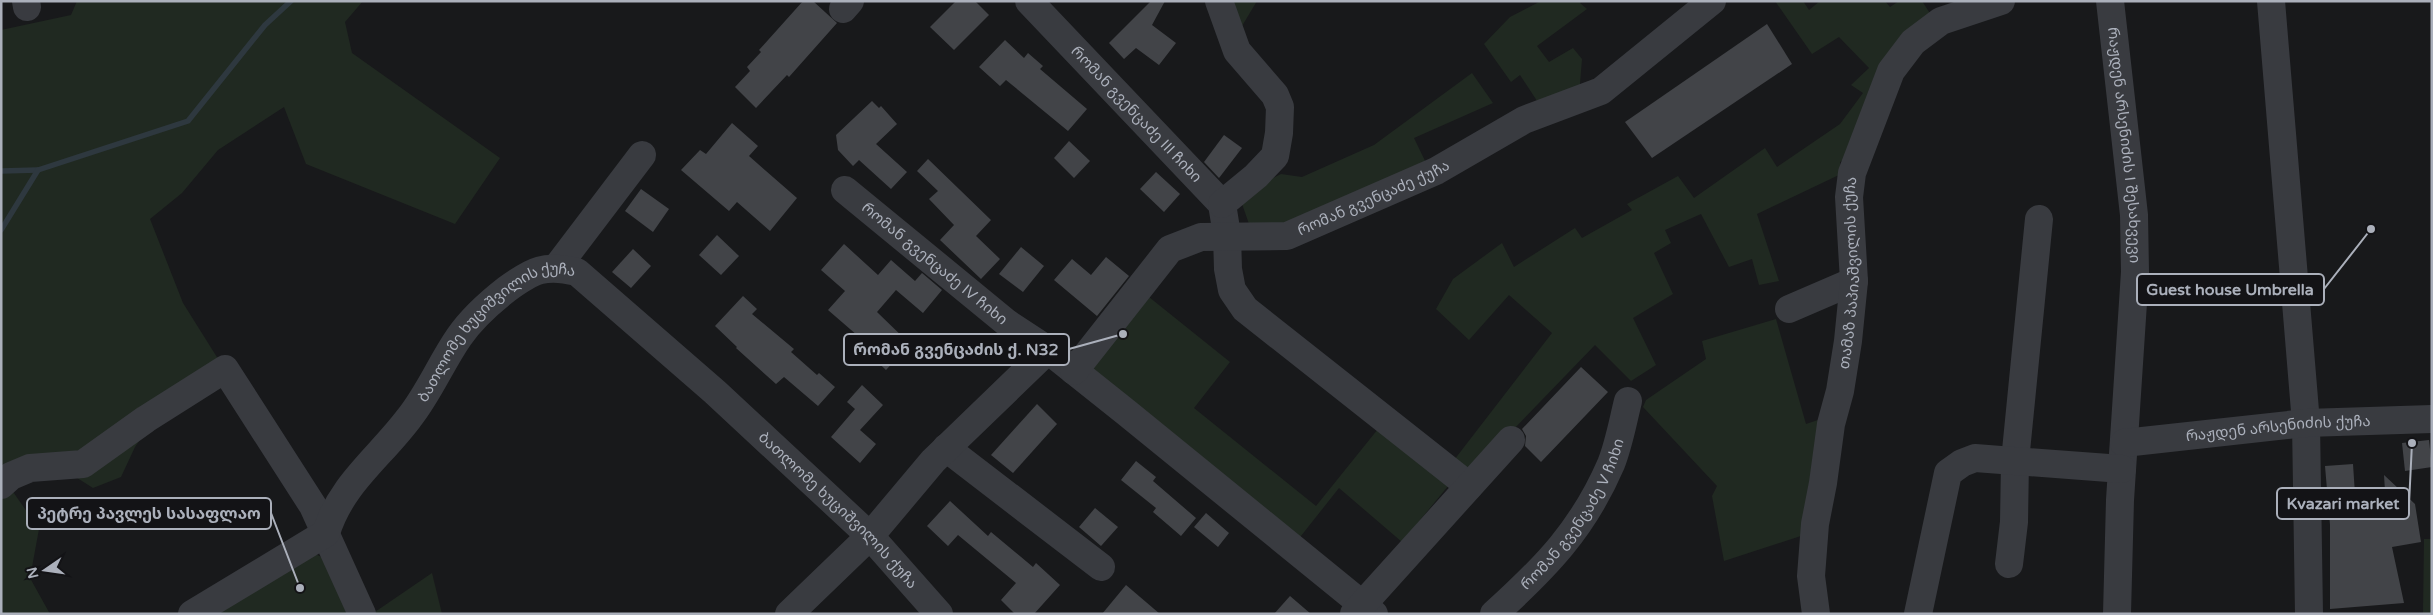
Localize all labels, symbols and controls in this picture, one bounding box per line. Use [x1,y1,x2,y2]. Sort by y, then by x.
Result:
street label: რაჟდენ არსენიძის I შესახვევი [2104,26,2144,263]
street label: რომან გვენცაძე III ჩიხი [1067,42,1206,186]
street label: რომან გვენცაძე ქუჩა [1295,156,1453,239]
street label: თამაზ პაპიაშვილის ქუჩა [1835,176,1863,370]
street label: რომან გვენცაძე IV ჩიხი [858,199,1011,329]
street label: ბათლომე ხუციშვილის ქუჩა [414,260,577,405]
callout: Guest house Umbrella [2137,274,2324,305]
text: Guest house Umbrella [2146,280,2314,300]
callout: რომან გვენცაძის ქ. N32 [844,334,1069,365]
text: რომან გვენცაძის ქ. N32 [853,340,1059,360]
street label: რაჟდენ არსენიძის ქუჩა [2185,412,2371,445]
street label: ბათლომე ხუციშვილის ქუჩა [755,428,921,592]
street label: რომან გვენცაძე V ჩიხი [1517,436,1628,593]
callout: Kvazari market [2277,488,2409,519]
text: Kvazari market [2287,494,2400,514]
callout: პეტრე პავლეს სასაფლაო [27,498,271,529]
text: პეტრე პავლეს სასაფლაო [37,504,261,524]
north arrow [20,545,70,595]
text: N [23,565,42,580]

